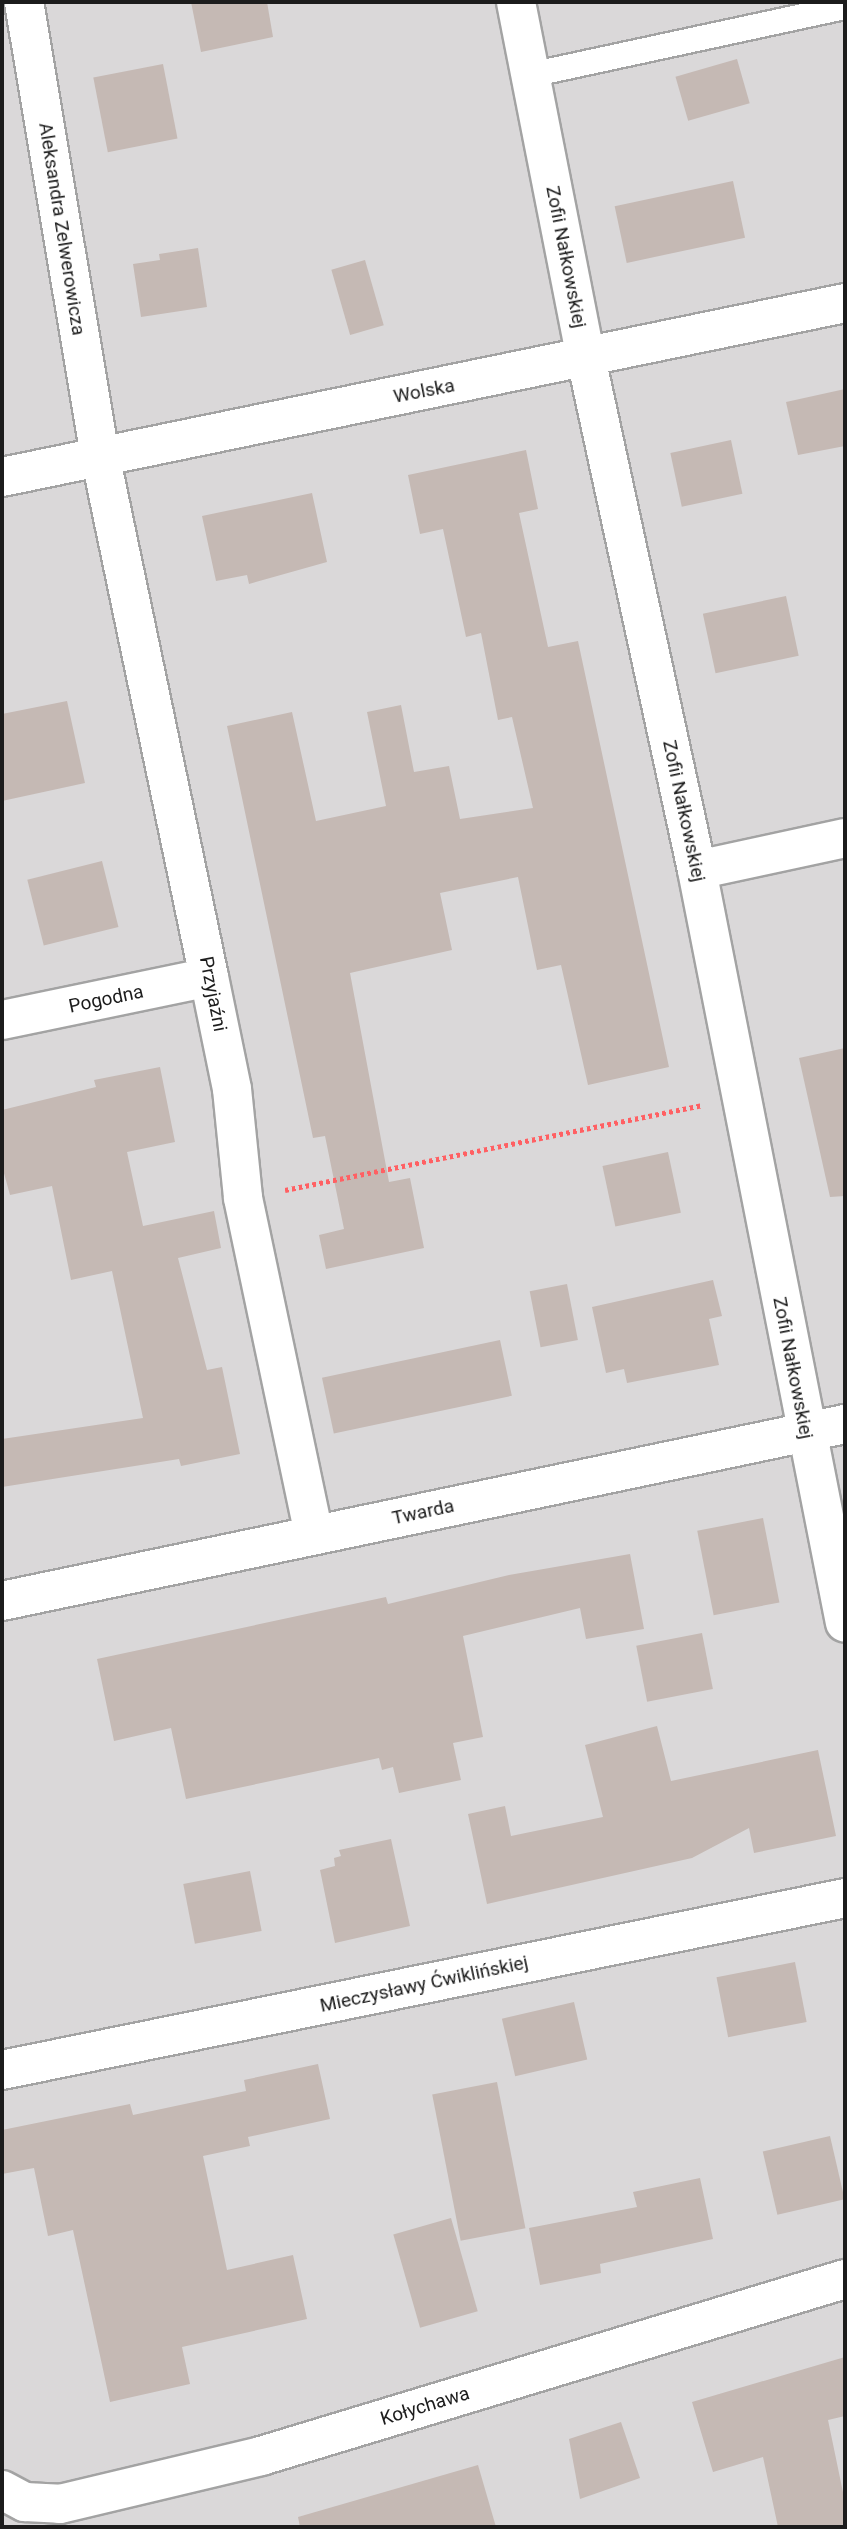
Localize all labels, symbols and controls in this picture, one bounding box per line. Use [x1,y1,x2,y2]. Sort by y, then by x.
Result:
street label: Aleksandra Zelwerowicza [34,121,90,337]
street label: Zofii Nałkowskiej [541,184,591,330]
street label: Wolska [391,374,457,408]
street label: Zofii Nałkowskiej [658,738,710,884]
street label: Przyjaźni [195,954,231,1034]
street label: Pogodna [67,980,145,1018]
street label: Zofii Nałkowskiej [768,1295,818,1441]
street label: Twarda [390,1494,456,1530]
street label: Mieczysławy Ćwiklińskiej [318,1951,530,2017]
street label: Kołychawa [378,2382,472,2430]

